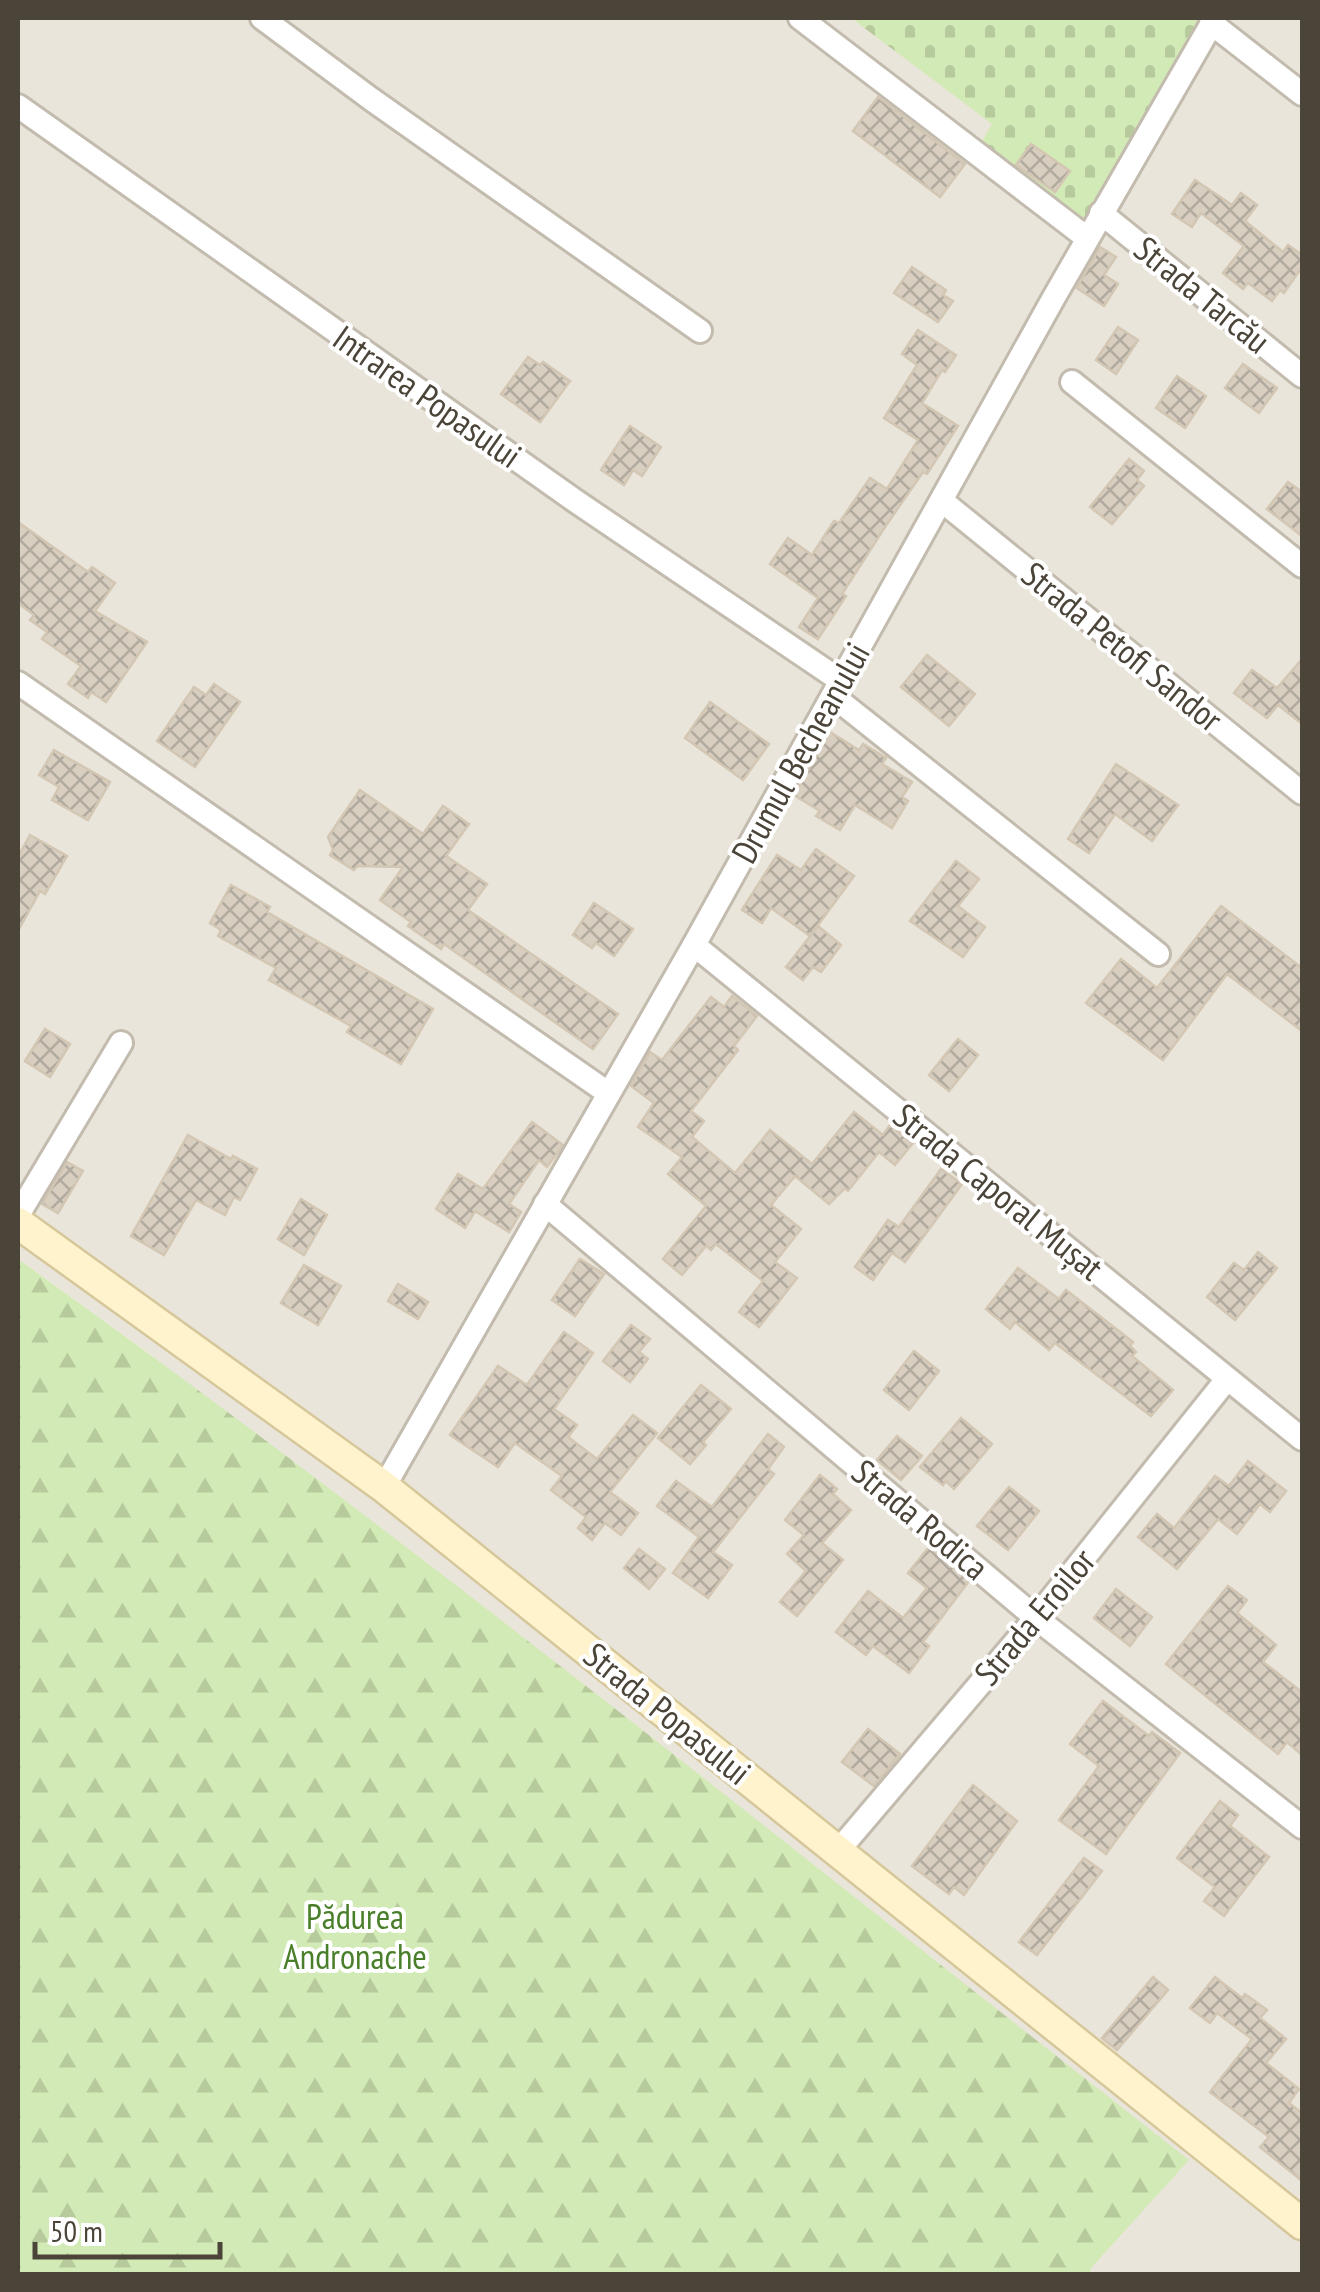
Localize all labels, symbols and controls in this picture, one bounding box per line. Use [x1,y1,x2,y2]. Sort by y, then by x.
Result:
street label: Strada Tarcău [1125,225,1280,363]
street label: Intrarea Popasului [325,314,531,478]
street label: Strada Petofi Sandor [1013,551,1233,742]
street label: Drumul Becheanului [721,634,880,871]
street label: Strada Caporal Mușat [884,1093,1113,1290]
street label: Strada Rodica [843,1449,998,1590]
street label: Strada Eroilor [964,1538,1105,1694]
street label: Strada Popasului [575,1632,761,1795]
park label: Pădurea Andronache [283,1893,427,1979]
scale bar [35,2197,220,2259]
text: 50 m [50,2211,103,2250]

